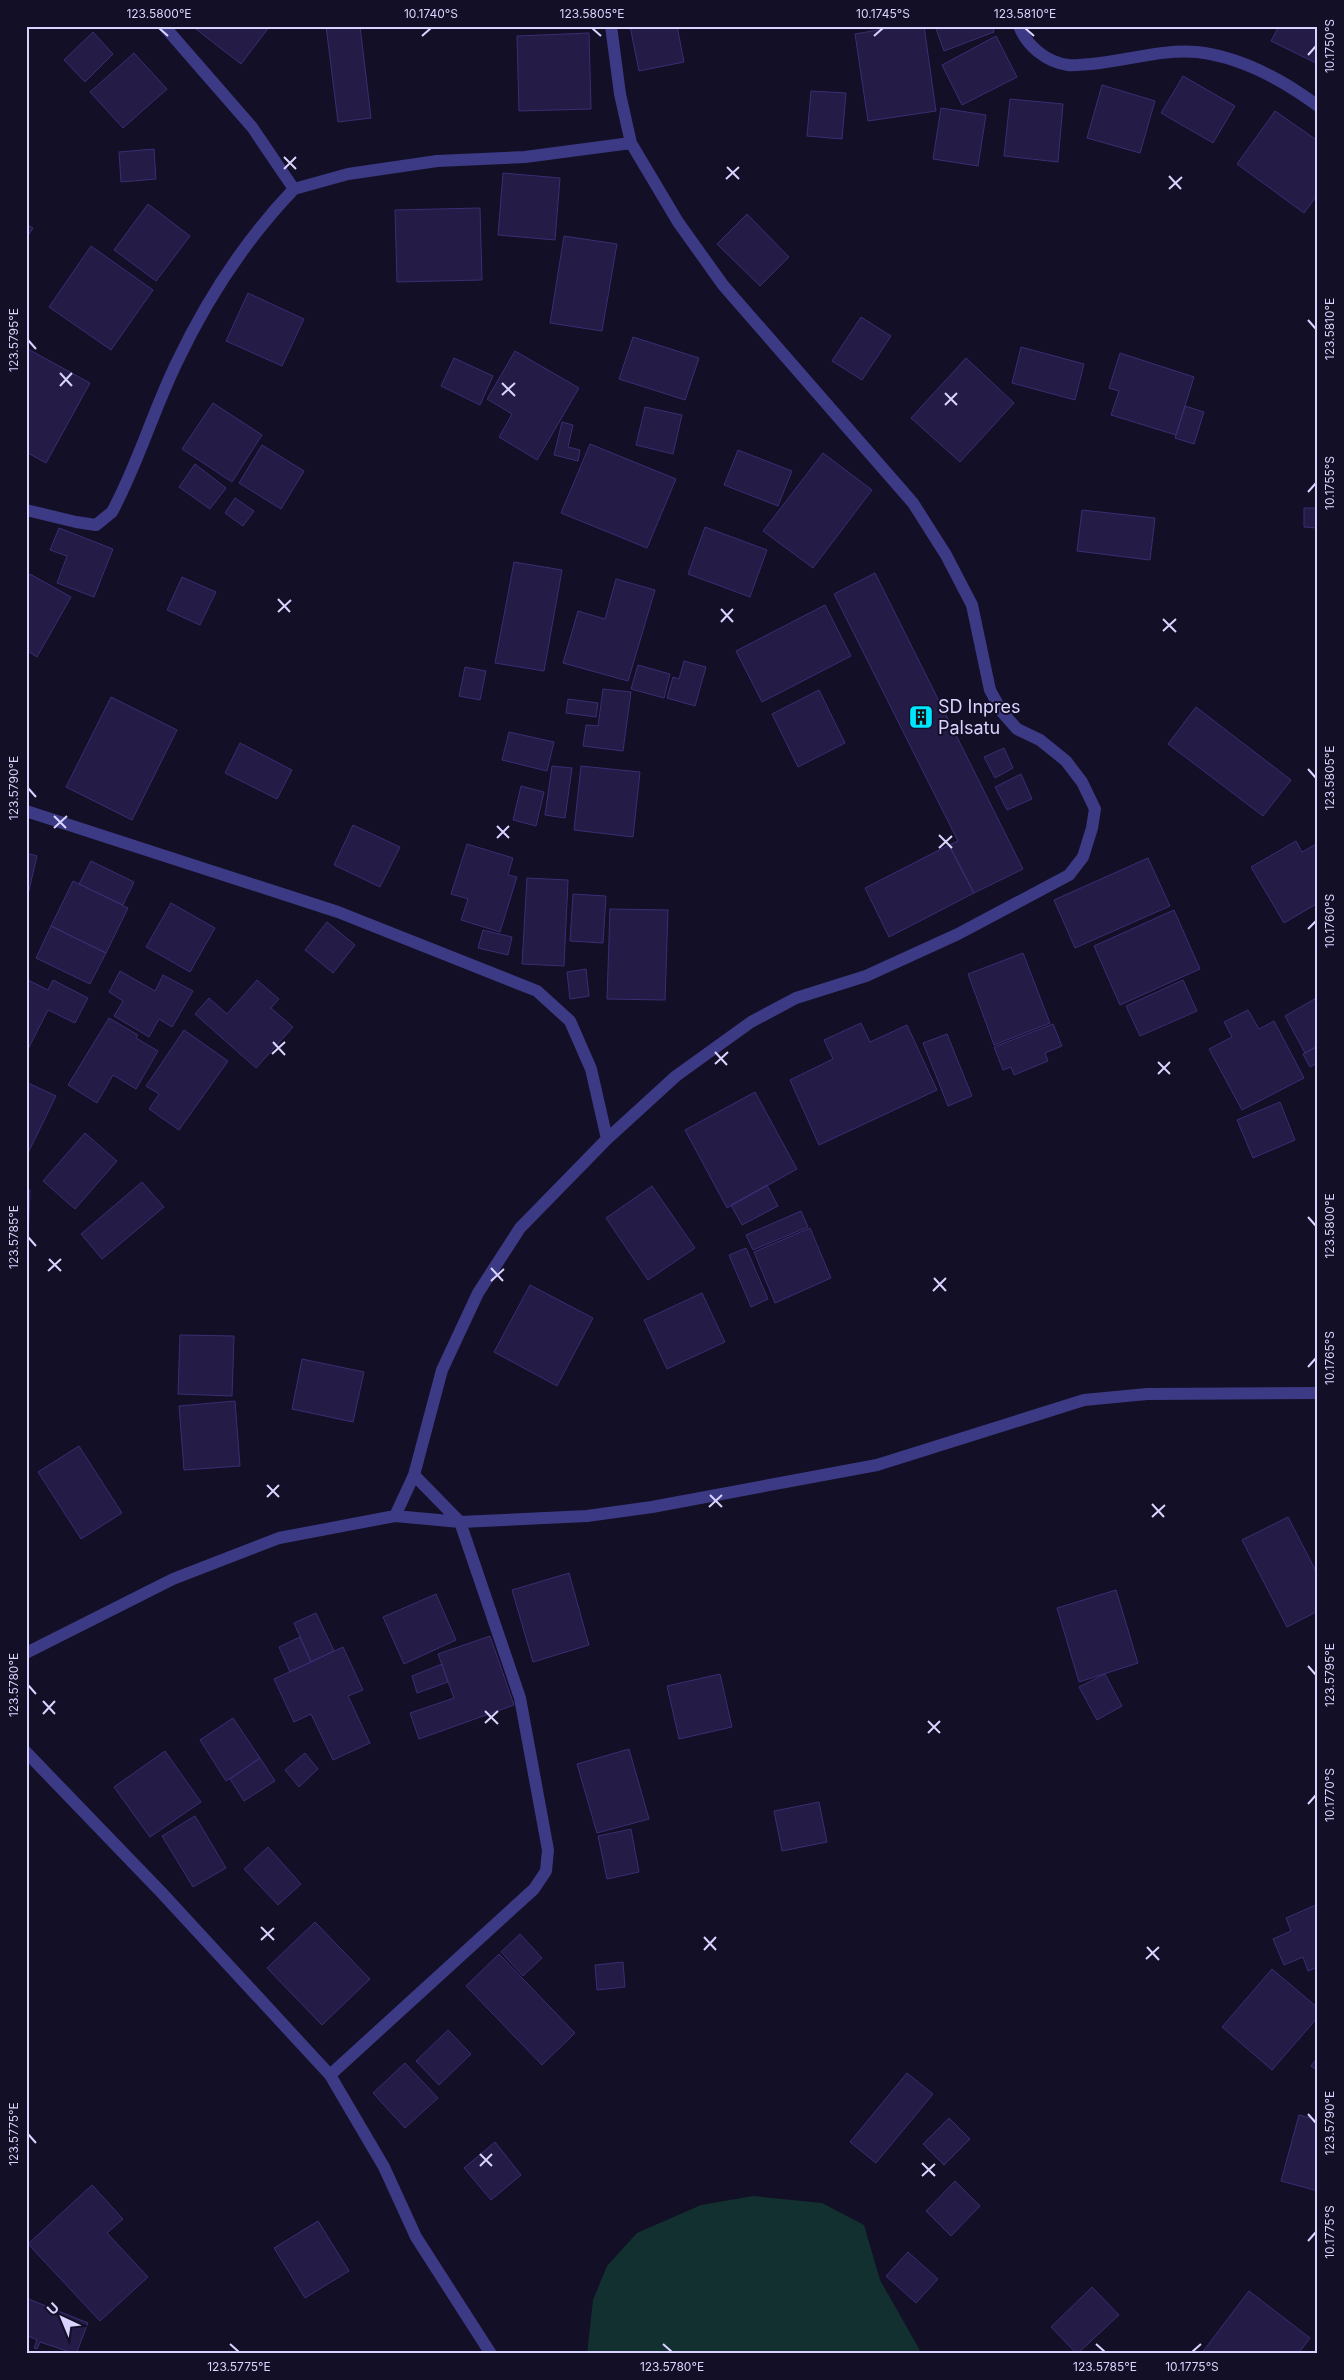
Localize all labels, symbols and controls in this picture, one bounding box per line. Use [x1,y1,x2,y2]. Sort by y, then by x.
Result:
text: 123.5800°E [126,6,192,21]
text: 10.1740°S [404,6,458,21]
text: 123.5805°E [560,6,624,21]
text: 10.1745°S [856,6,910,21]
text: 123.5810°E [994,6,1056,21]
text: 10.1750°S [1322,19,1337,73]
text: 123.5810°E [1322,298,1337,360]
text: 123.5795°E [6,308,21,372]
text: 10.1755°S [1322,456,1337,510]
place label: SD Inpres Palsatu [938,696,1021,738]
building icon: SD Inpres Palsatu [908,704,934,730]
text: 123.5805°E [1322,746,1337,810]
text: 123.5790°E [6,756,21,820]
text: 10.1760°S [1322,894,1337,948]
text: 123.5800°E [1322,1193,1337,1259]
text: 123.5785°E [6,1205,21,1269]
text: 10.1765°S [1322,1331,1337,1385]
text: 123.5795°E [1322,1643,1337,1707]
text: 123.5780°E [6,1653,21,1717]
text: 10.1770°S [1322,1768,1337,1822]
text: 123.5790°E [1322,2091,1337,2155]
text: 123.5775°E [6,2102,21,2166]
text: 10.1775°S [1322,2205,1337,2259]
north arrow [38,2292,88,2342]
text: U [43,2299,62,2318]
text: 123.5775°E [207,2359,271,2374]
text: 123.5780°E [640,2359,704,2374]
text: 123.5785°E [1073,2359,1137,2374]
text: 10.1775°S [1165,2359,1219,2374]

